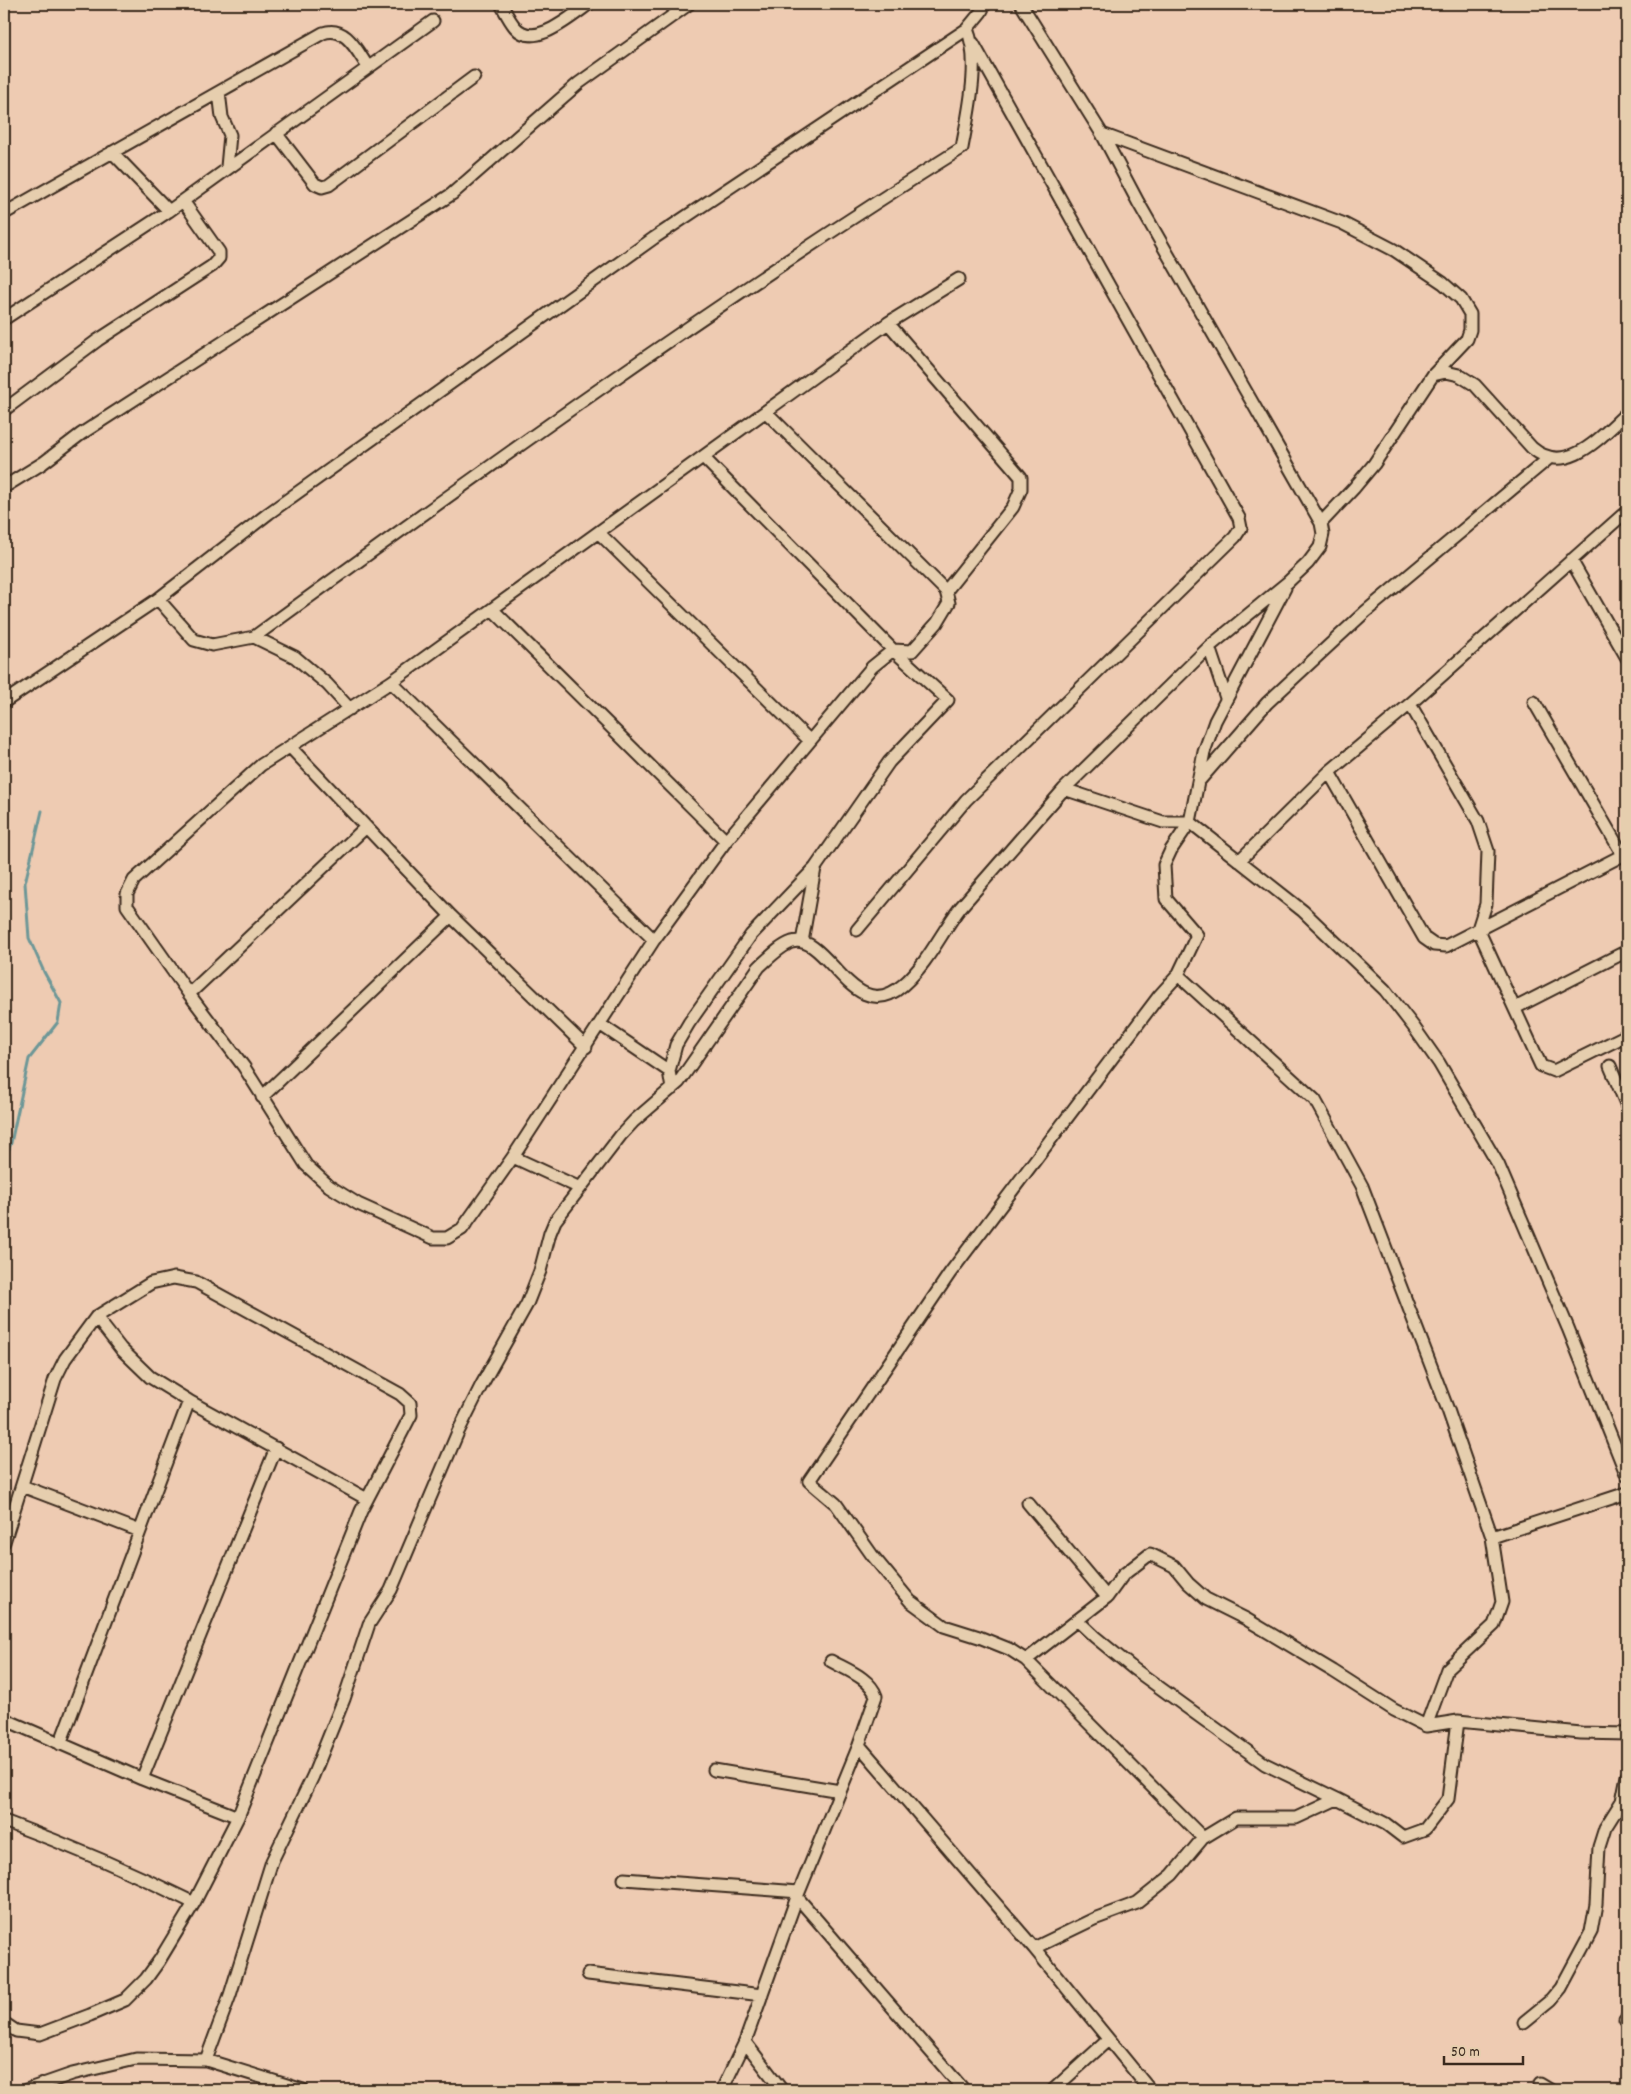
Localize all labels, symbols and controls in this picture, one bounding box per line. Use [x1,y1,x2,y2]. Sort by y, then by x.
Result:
scale bar [1444,2034,1522,2066]
text: 50 m [1451,2042,1480,2064]

